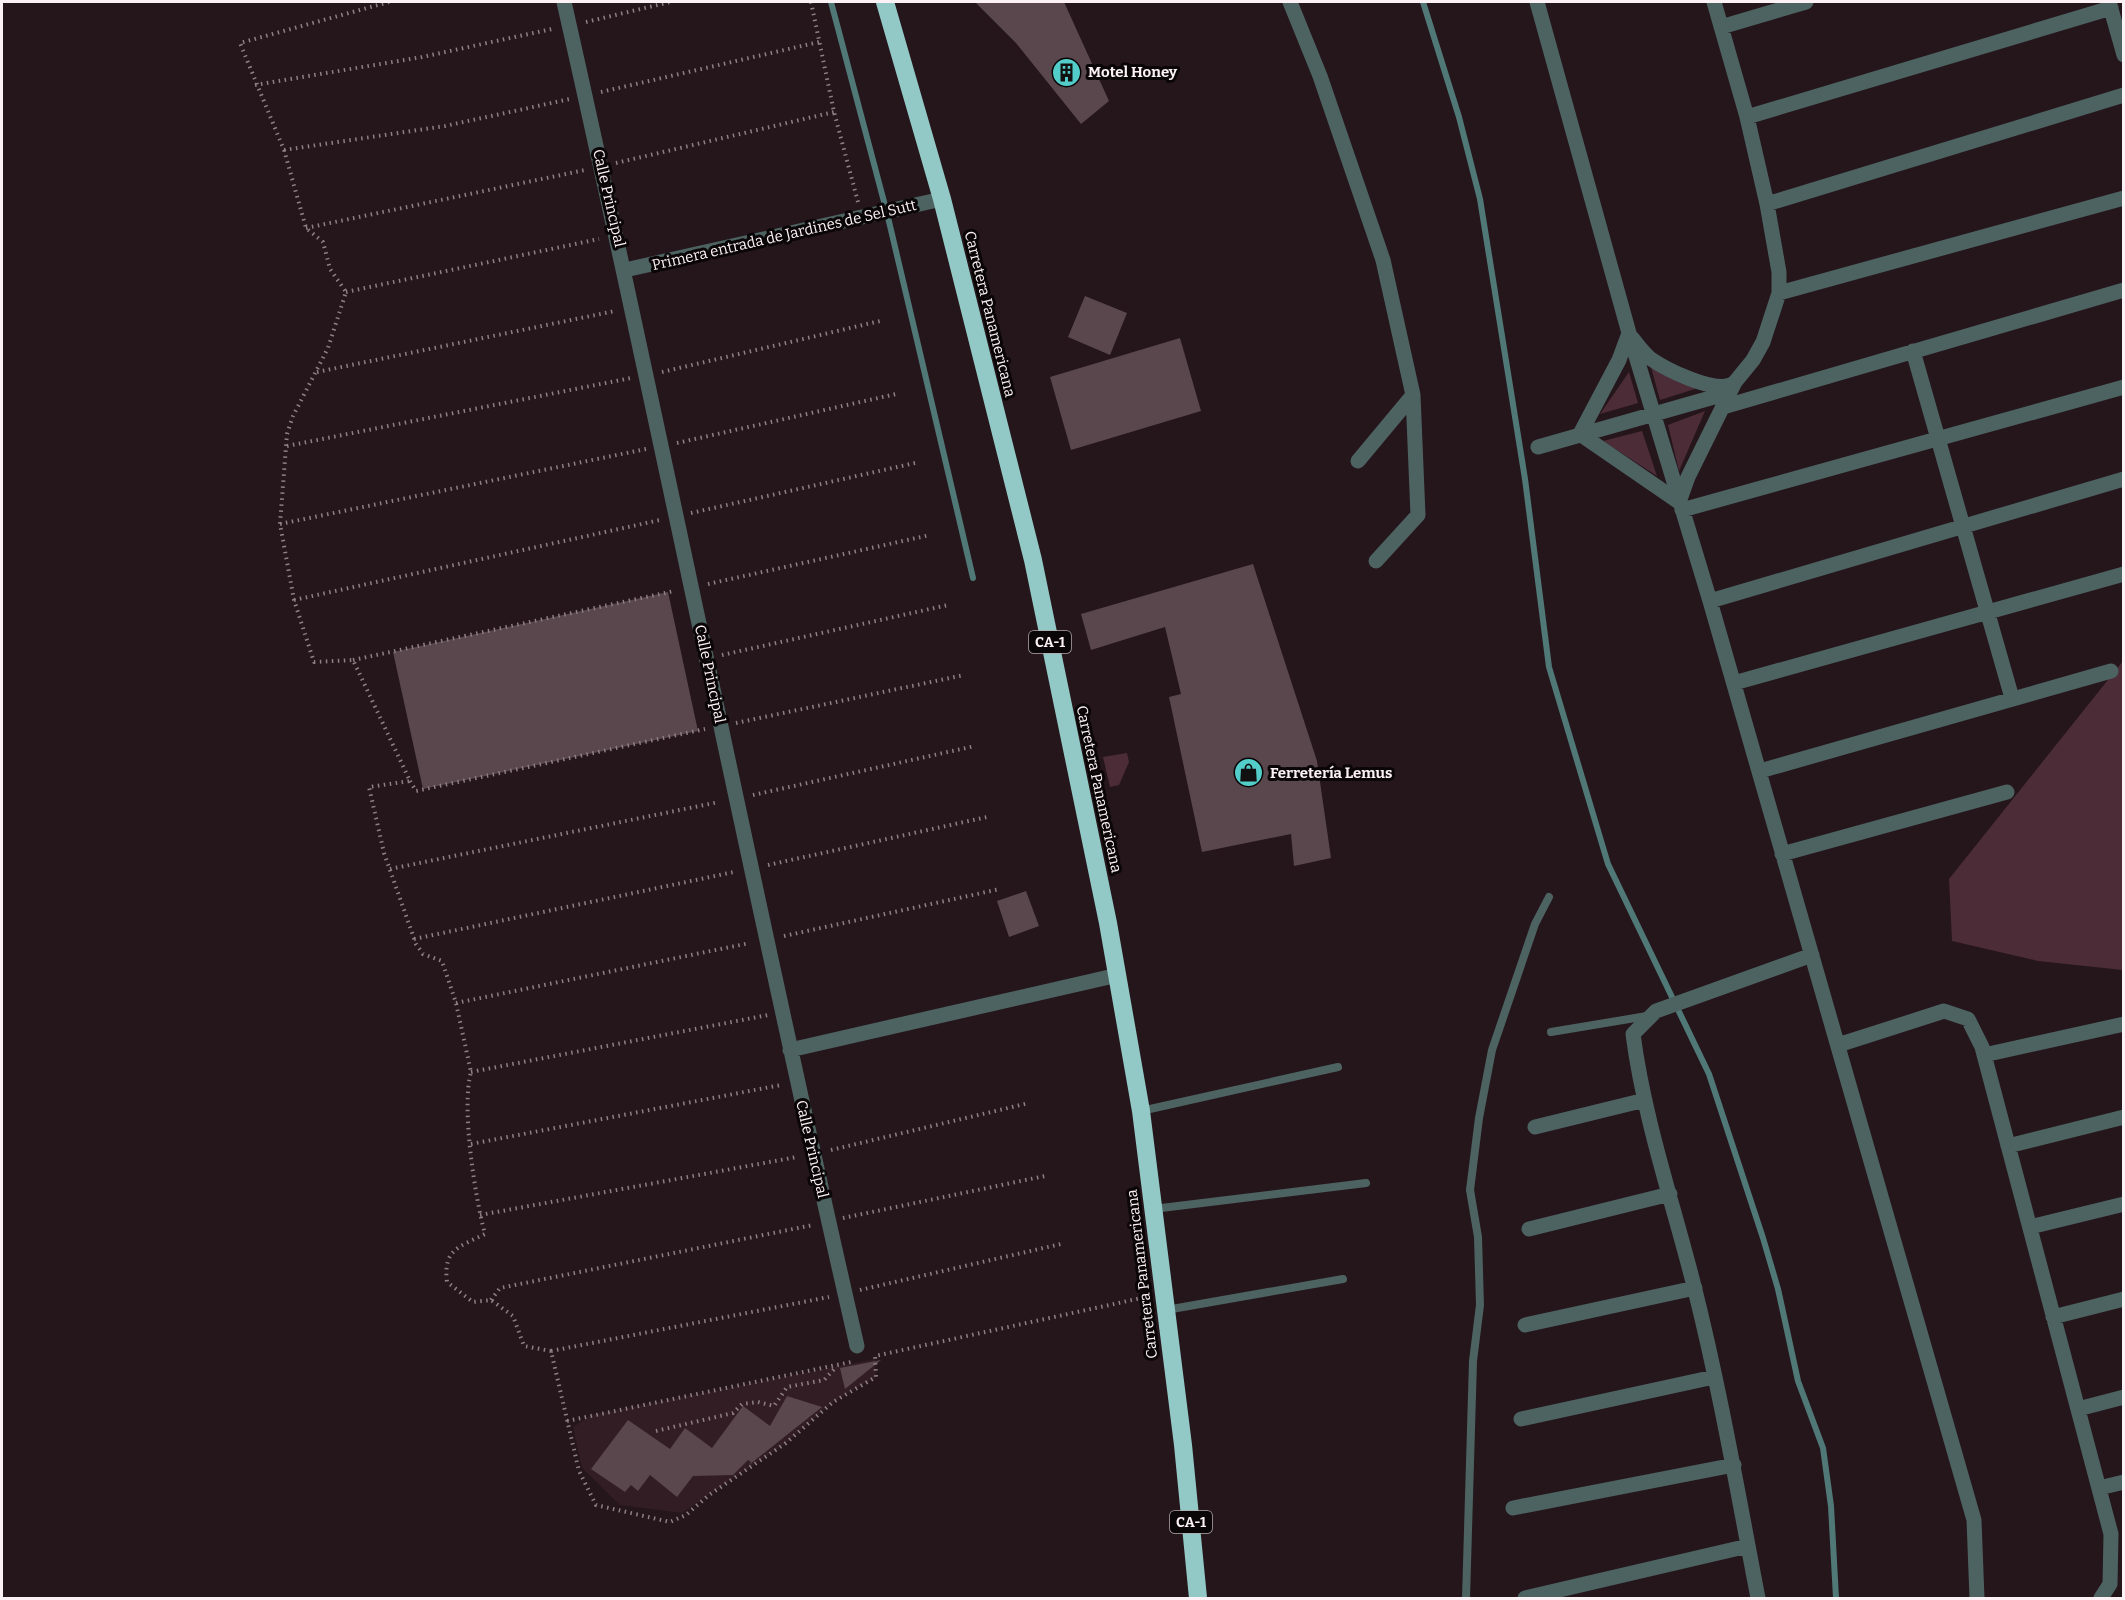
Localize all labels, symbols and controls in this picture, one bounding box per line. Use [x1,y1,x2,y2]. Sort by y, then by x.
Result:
building icon: Motel Honey [1051,56,1083,88]
place label: Motel Honey [1088,63,1178,81]
street label: Calle Principal [589,147,629,249]
street label: Primera entrada de Jardines de Sel Sutt [650,196,918,274]
street label: Carretera Panamericana [961,229,1019,399]
street label: Calle Principal [691,623,729,725]
road number: CA-1 [1029,631,1071,653]
street label: Carretera Panamericana [1072,704,1126,874]
shop icon: Ferretería Lemus [1233,757,1265,789]
place label: Ferretería Lemus [1270,764,1392,782]
street label: Calle Principal [792,1098,832,1200]
street label: Carretera Panamericana [1123,1188,1161,1360]
road number: CA-1 [1170,1511,1212,1533]

